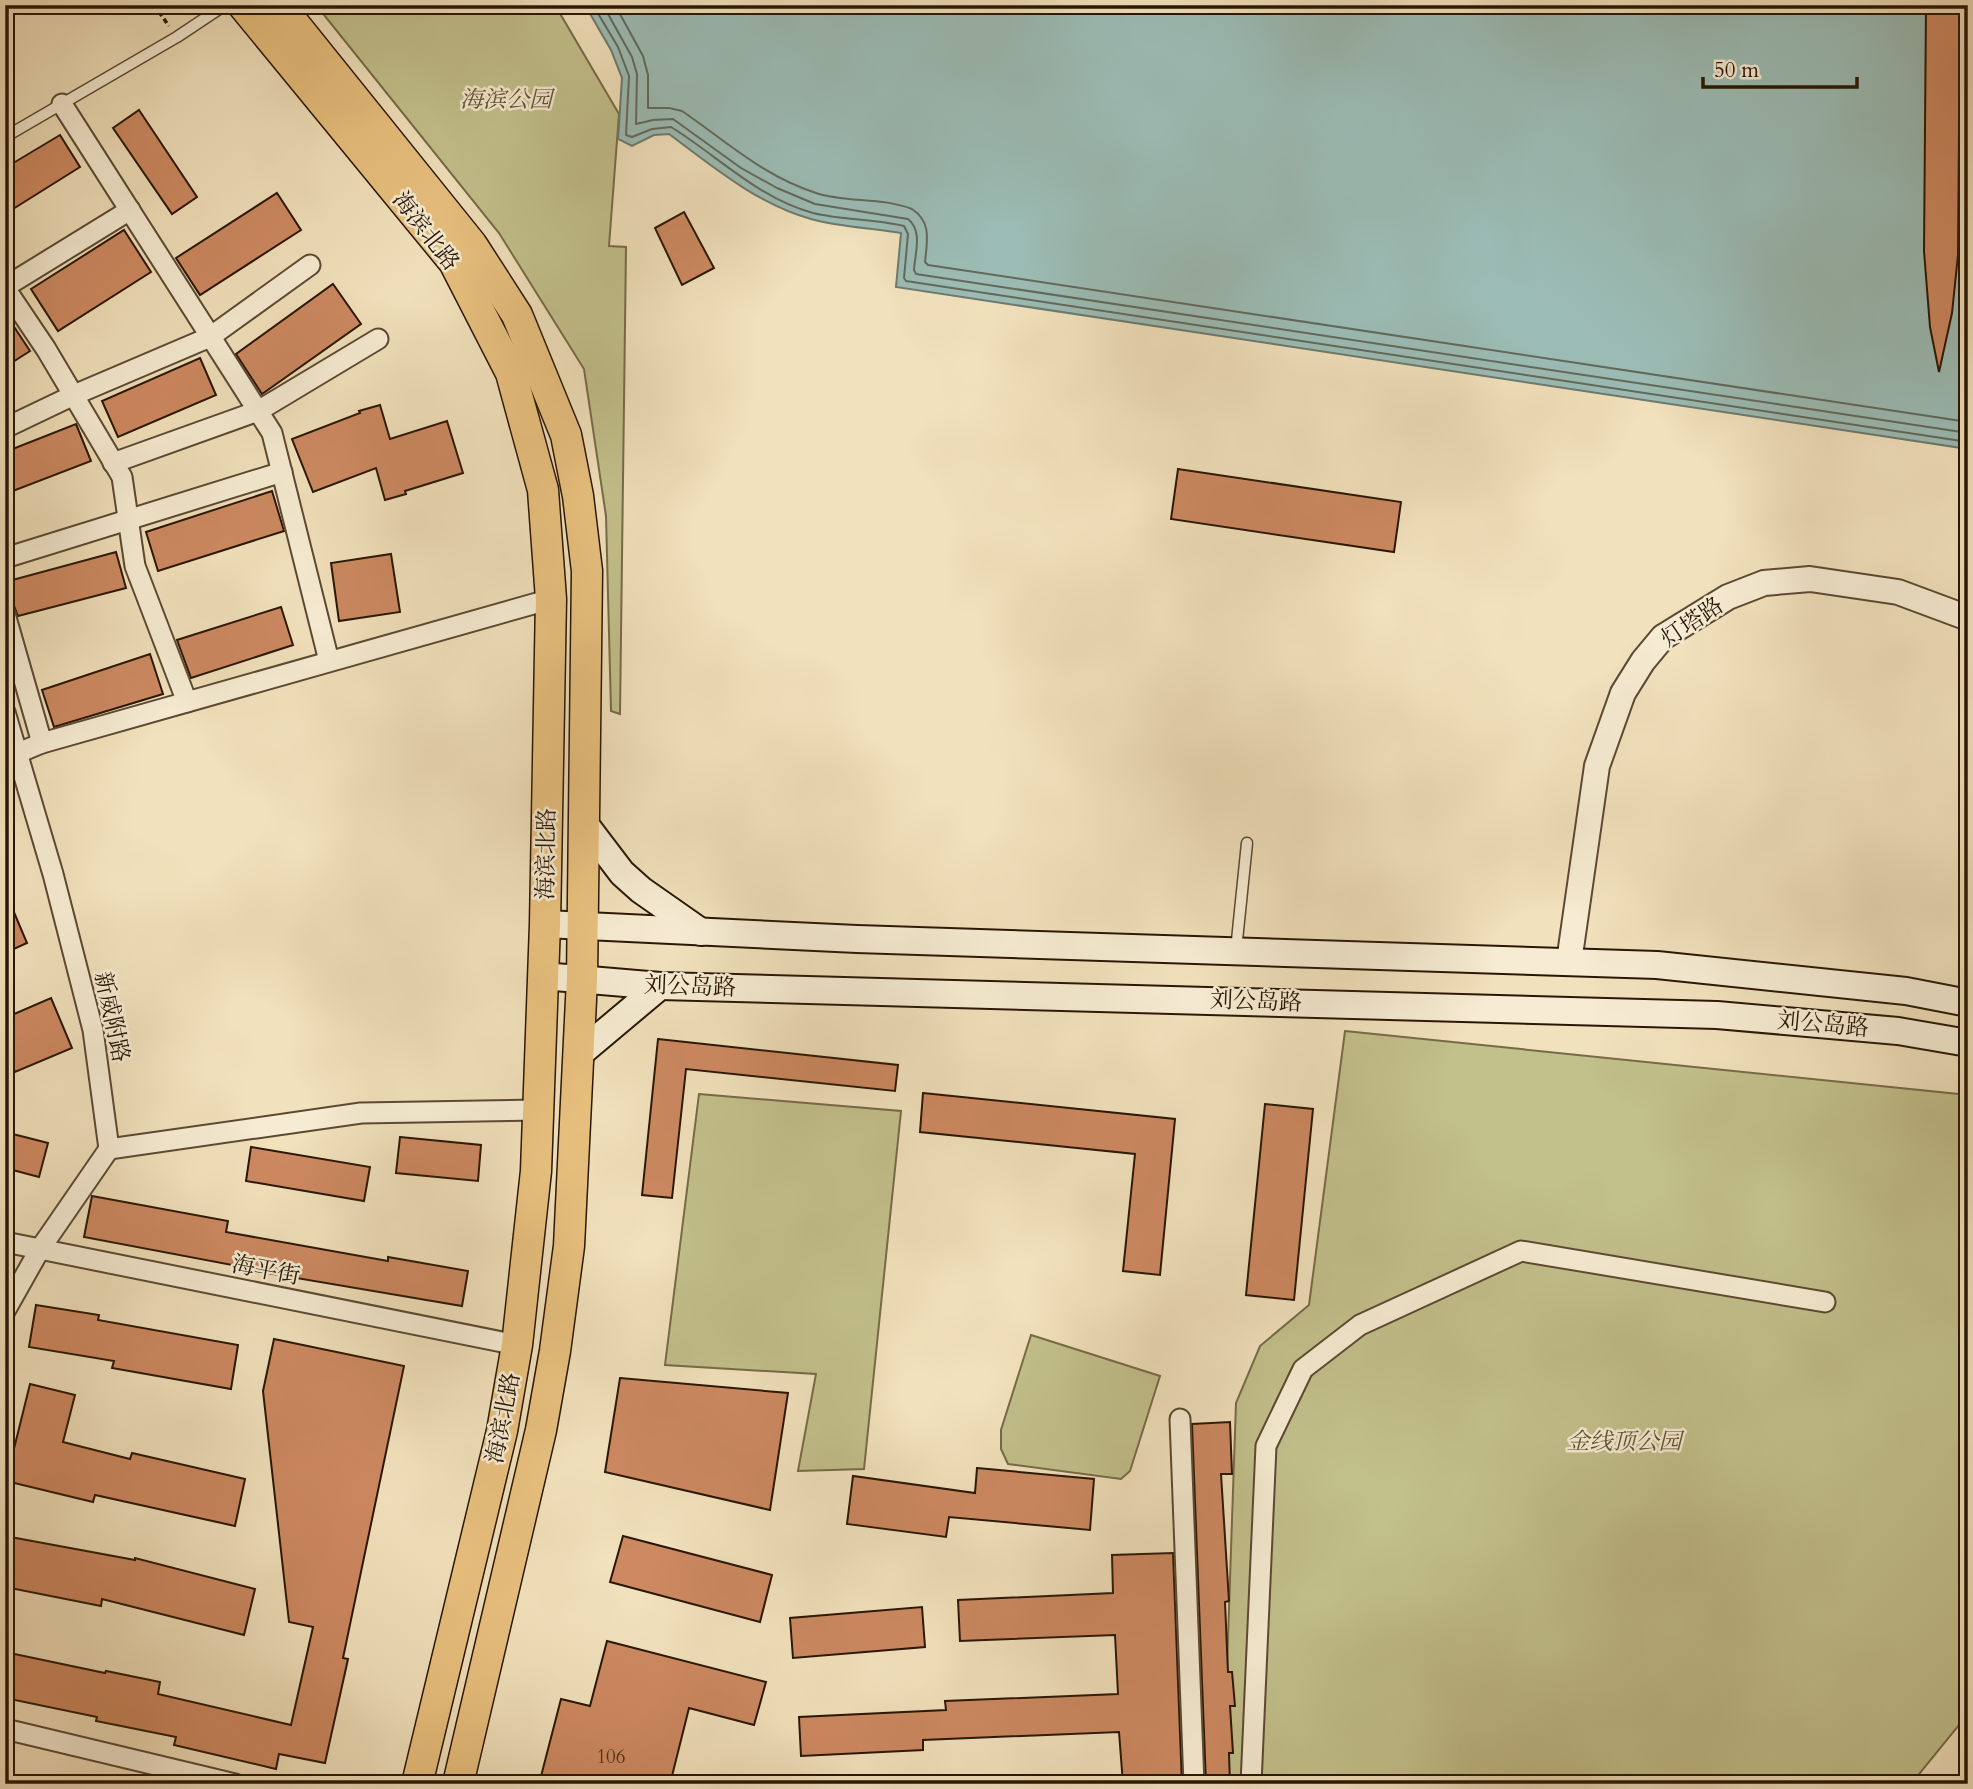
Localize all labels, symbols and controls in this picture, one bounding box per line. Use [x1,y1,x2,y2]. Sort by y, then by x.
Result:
scale bar [1703,46,1857,90]
text: 50 m [1714,56,1759,85]
park label: 海滨公园 [460,84,556,115]
street label: 海滨北路 [385,185,467,277]
street label: 灯塔路 [1655,590,1729,654]
street label: 海滨北路 [530,808,562,900]
street label: 新威附路 [87,969,137,1065]
street label: 刘公岛路 [643,969,737,1003]
street label: 刘公岛路 [1209,984,1303,1018]
street label: 刘公岛路 [1776,1005,1870,1043]
street label: 海平街 [229,1248,303,1292]
street label: 海滨北路 [479,1370,527,1466]
park label: 金线顶公园 [1567,1426,1686,1457]
house number: 106 [596,1744,626,1770]

